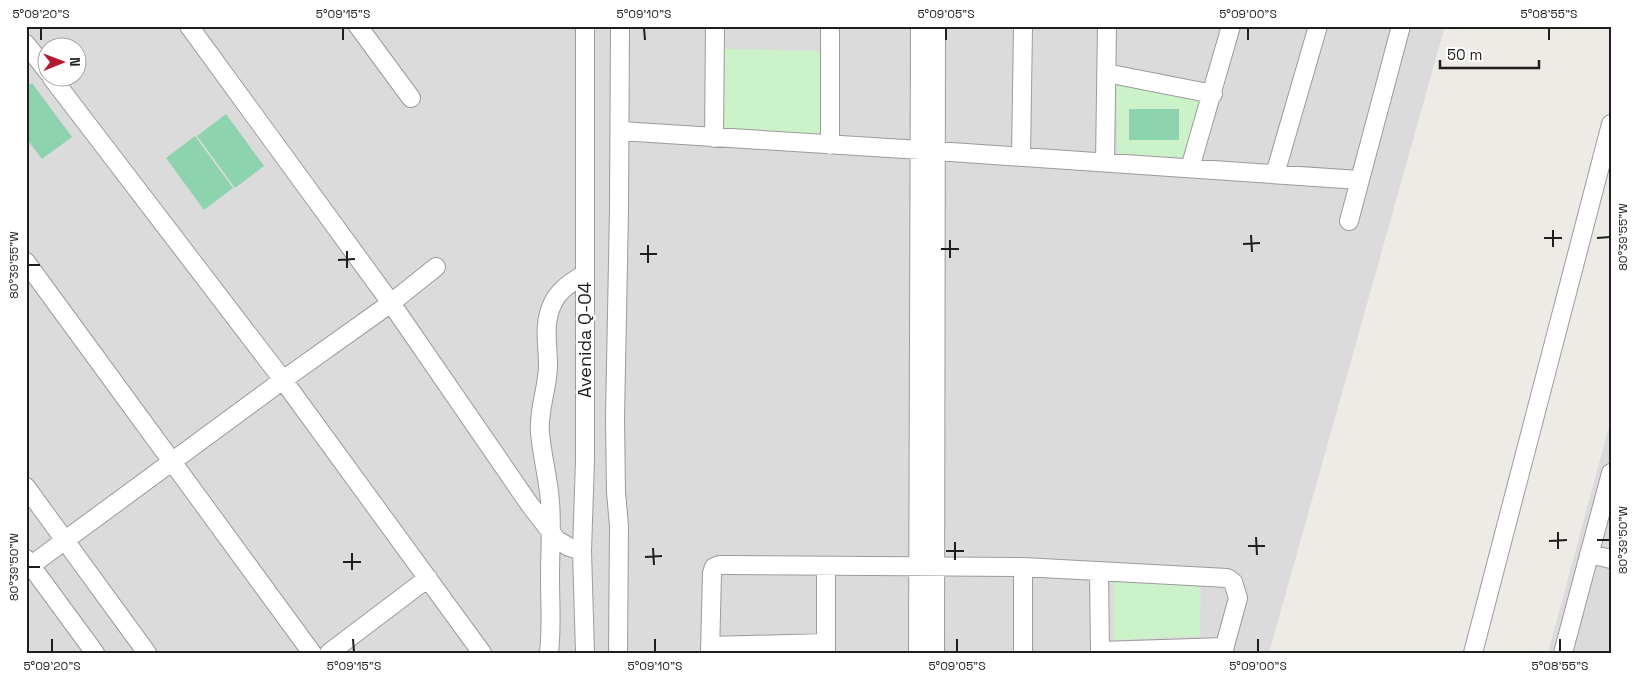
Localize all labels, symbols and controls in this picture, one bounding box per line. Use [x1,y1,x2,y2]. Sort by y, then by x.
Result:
text: 5°09'20"S [12,6,70,22]
text: 5°09'15"S [316,6,370,22]
text: 5°09'10"S [617,6,671,22]
text: 5°09'05"S [917,6,975,22]
text: 5°09'00"S [1219,6,1277,22]
text: 5°08'55"S [1521,6,1577,22]
north arrow [38,38,88,88]
scale bar [1440,38,1538,70]
text: 50 m [1447,45,1482,64]
text: N [66,57,84,67]
text: 80°39'55"W [1615,203,1631,271]
text: 80°39'55"W [6,231,22,299]
street label: Avenida Q-04 [573,282,596,398]
text: 80°39'50"W [1615,506,1631,574]
text: 80°39'50"W [6,533,22,601]
text: 5°09'20"S [23,658,81,674]
text: 5°09'15"S [327,658,381,674]
text: 5°09'10"S [628,658,682,674]
text: 5°09'05"S [928,658,986,674]
text: 5°09'00"S [1229,658,1287,674]
text: 5°08'55"S [1532,658,1588,674]

